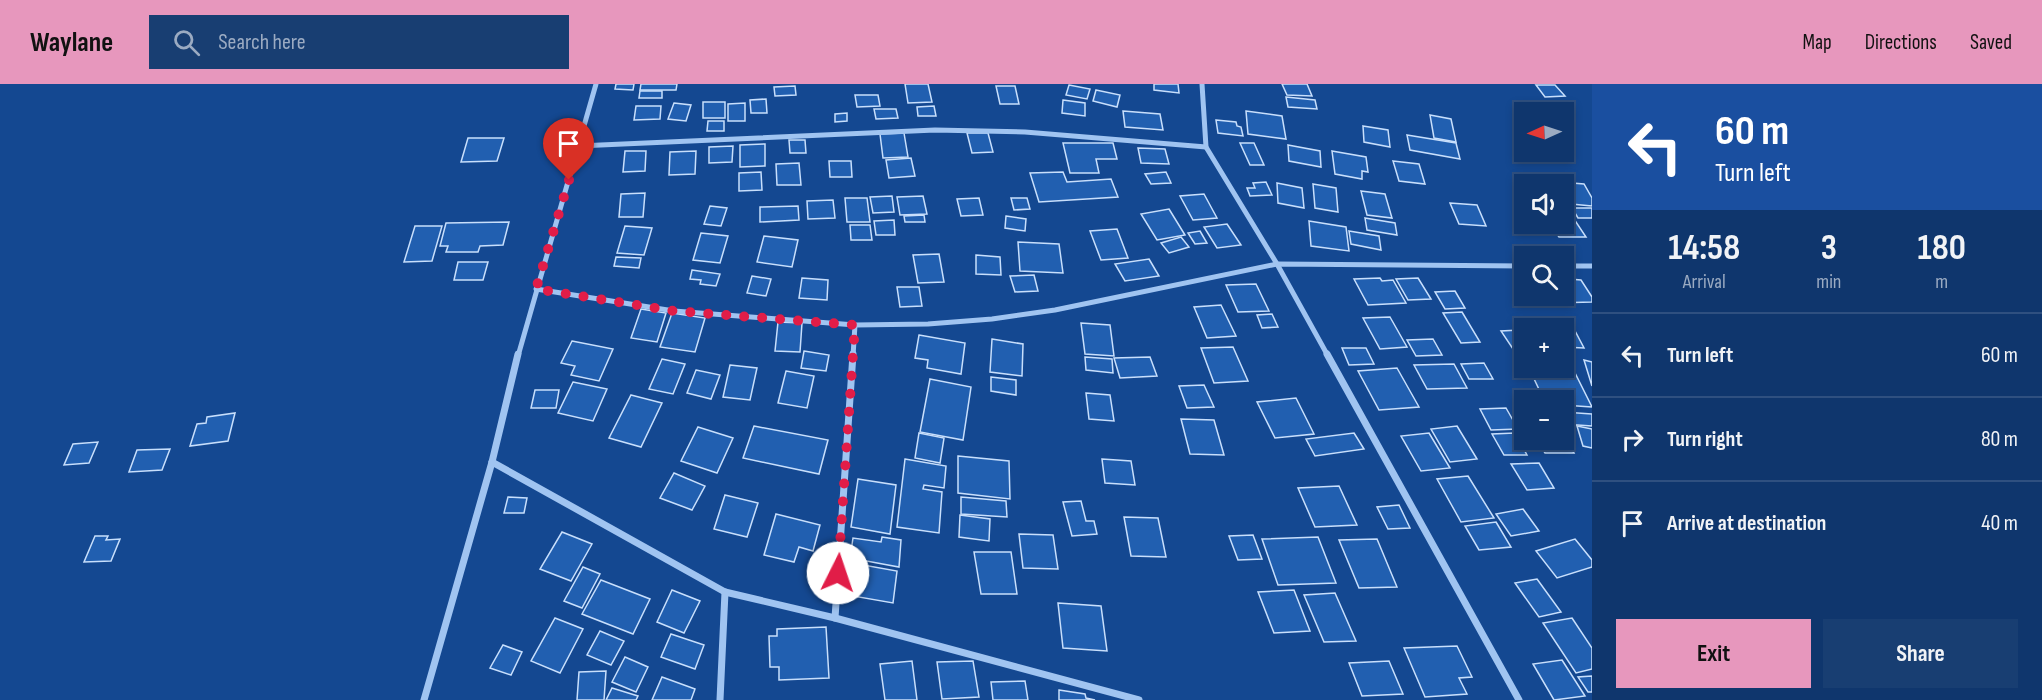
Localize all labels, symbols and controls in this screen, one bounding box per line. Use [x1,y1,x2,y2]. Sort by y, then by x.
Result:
search box [149,15,569,69]
text: Waylane [30,26,113,59]
icon: search [170,26,203,59]
text: Search here [218,29,306,56]
text: Map [1802,30,1832,55]
text: Directions [1865,30,1937,55]
text: Saved [1970,30,2012,55]
north arrow [1514,102,1574,162]
map controls [1514,102,1574,450]
text: 60 m [1715,106,1789,157]
icon: left [1616,108,1694,186]
pin [543,118,594,180]
icon: arrive [552,127,585,160]
text: Turn left [1715,157,1791,189]
button: sound [1514,174,1574,234]
text: 14:58 [1668,227,1740,270]
text: 3 [1821,227,1837,270]
text: 180 [1918,227,1966,270]
button: search [1514,246,1574,306]
text: Arrival [1683,270,1726,294]
text: min [1816,270,1841,294]
text: m [1935,270,1948,294]
button: + [1514,318,1574,378]
icon: left [1616,339,1649,372]
text: Turn left [1667,342,1733,369]
text: 60 m [1981,342,2018,369]
button: − [1514,390,1574,450]
icon: right [1616,423,1649,456]
text: Turn right [1667,426,1743,453]
text: 80 m [1981,426,2018,453]
icon: arrive [1616,507,1649,540]
text: Arrive at destination [1667,510,1826,537]
text: 40 m [1981,510,2018,537]
position arrow [806,541,870,605]
button: Exit [1616,619,1811,688]
button: Share [1823,619,2018,688]

